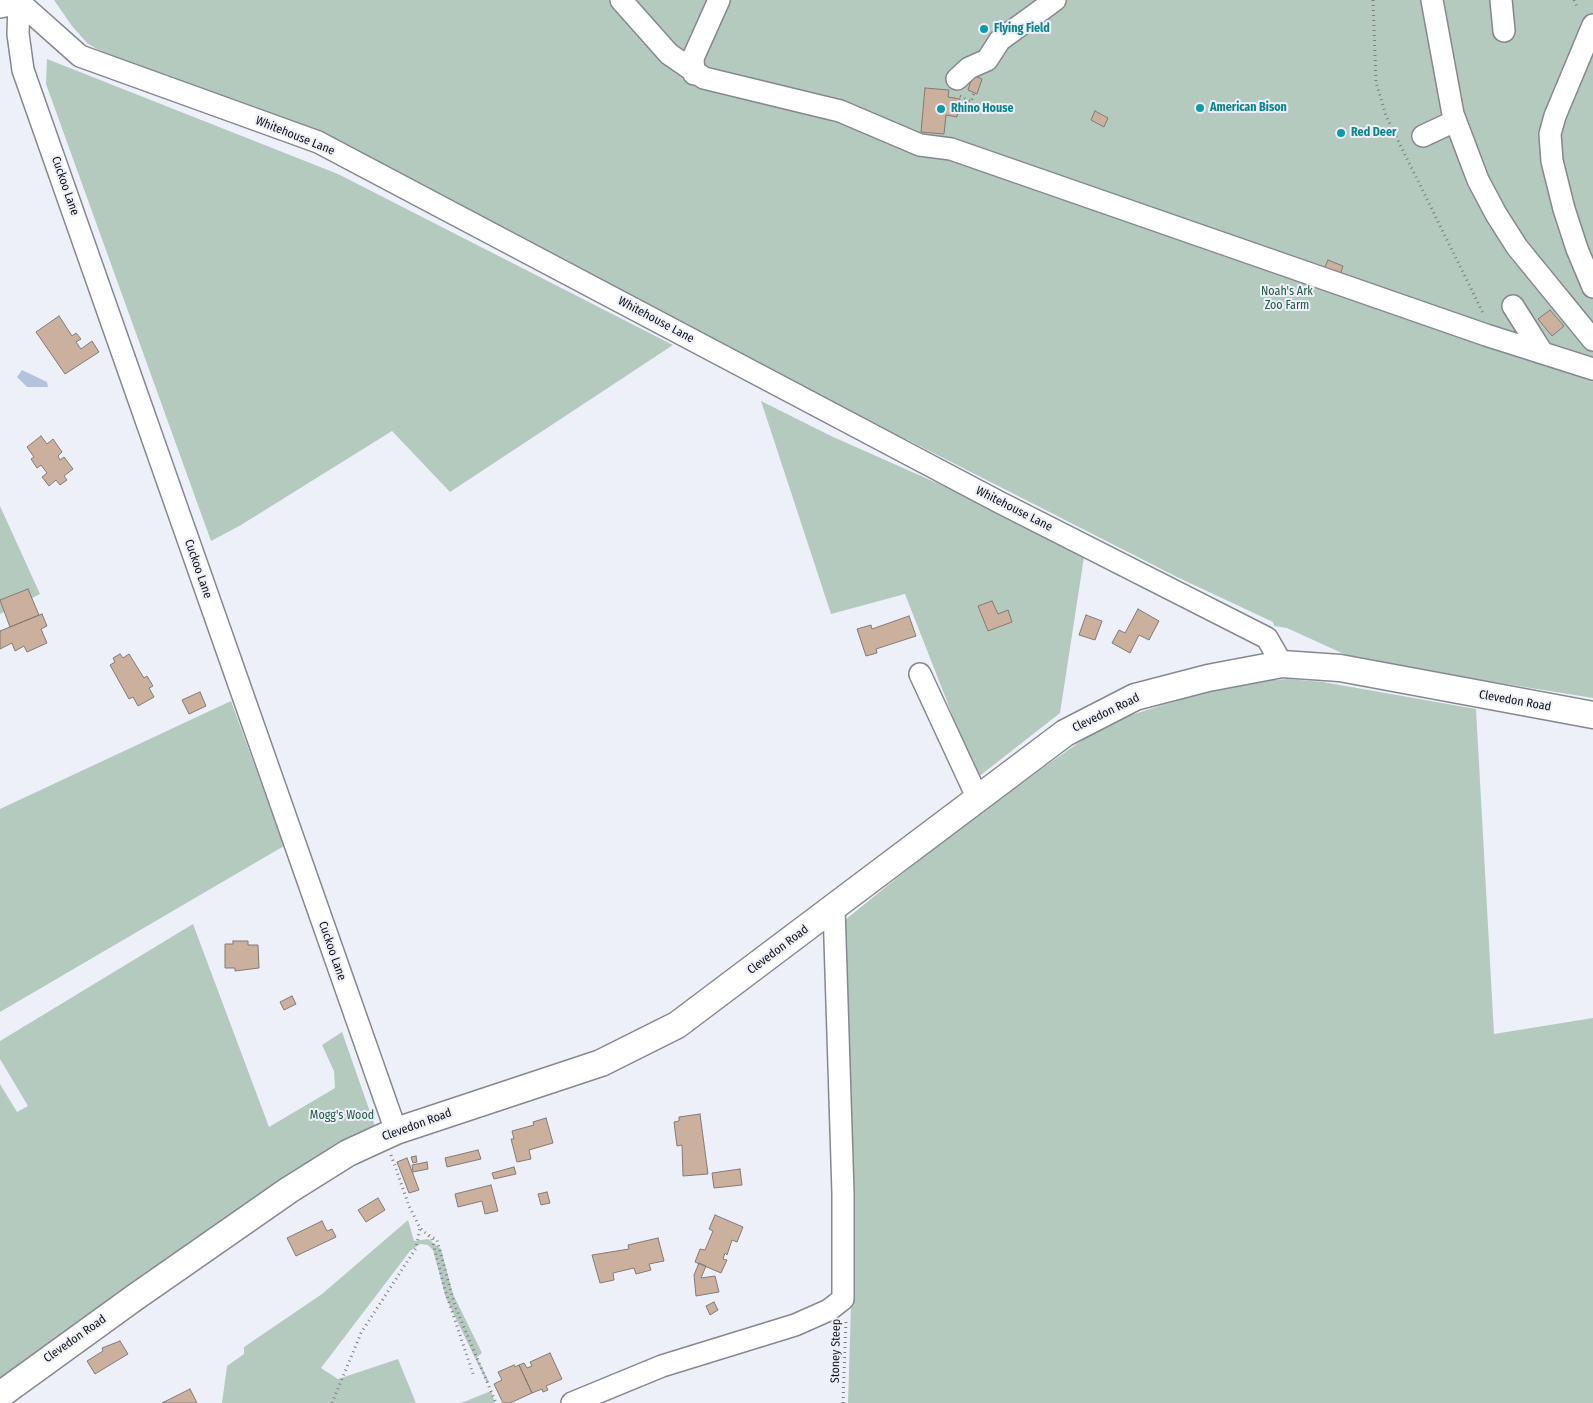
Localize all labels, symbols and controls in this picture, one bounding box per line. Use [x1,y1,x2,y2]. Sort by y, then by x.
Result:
place label: Flying Field [994,22,1050,36]
marker: Flying Field [978,23,990,35]
place label: American Bison [1210,101,1287,115]
place label: Rhino House [951,102,1014,116]
marker: American Bison [1194,102,1206,114]
marker: Rhino House [935,103,947,115]
street label: Whitehouse Lane [253,114,337,158]
place label: Red Deer [1351,126,1396,140]
marker: Red Deer [1335,127,1347,139]
street label: Cuckoo Lane [48,155,82,217]
park label: Noah's Ark Zoo Farm [1261,285,1313,313]
street label: Whitehouse Lane [615,294,697,346]
street label: Whitehouse Lane [973,483,1055,535]
street label: Cuckoo Lane [181,538,215,600]
street label: Clevedon Road [1478,688,1552,714]
street label: Clevedon Road [1070,691,1142,735]
street label: Cuckoo Lane [315,920,349,982]
street label: Clevedon Road [745,922,811,978]
street label: Clevedon Road [380,1106,454,1144]
park label: Mogg's Wood [310,1109,374,1123]
street label: Clevedon Road [41,1312,109,1366]
street label: Stoney Steep [828,1319,844,1383]

